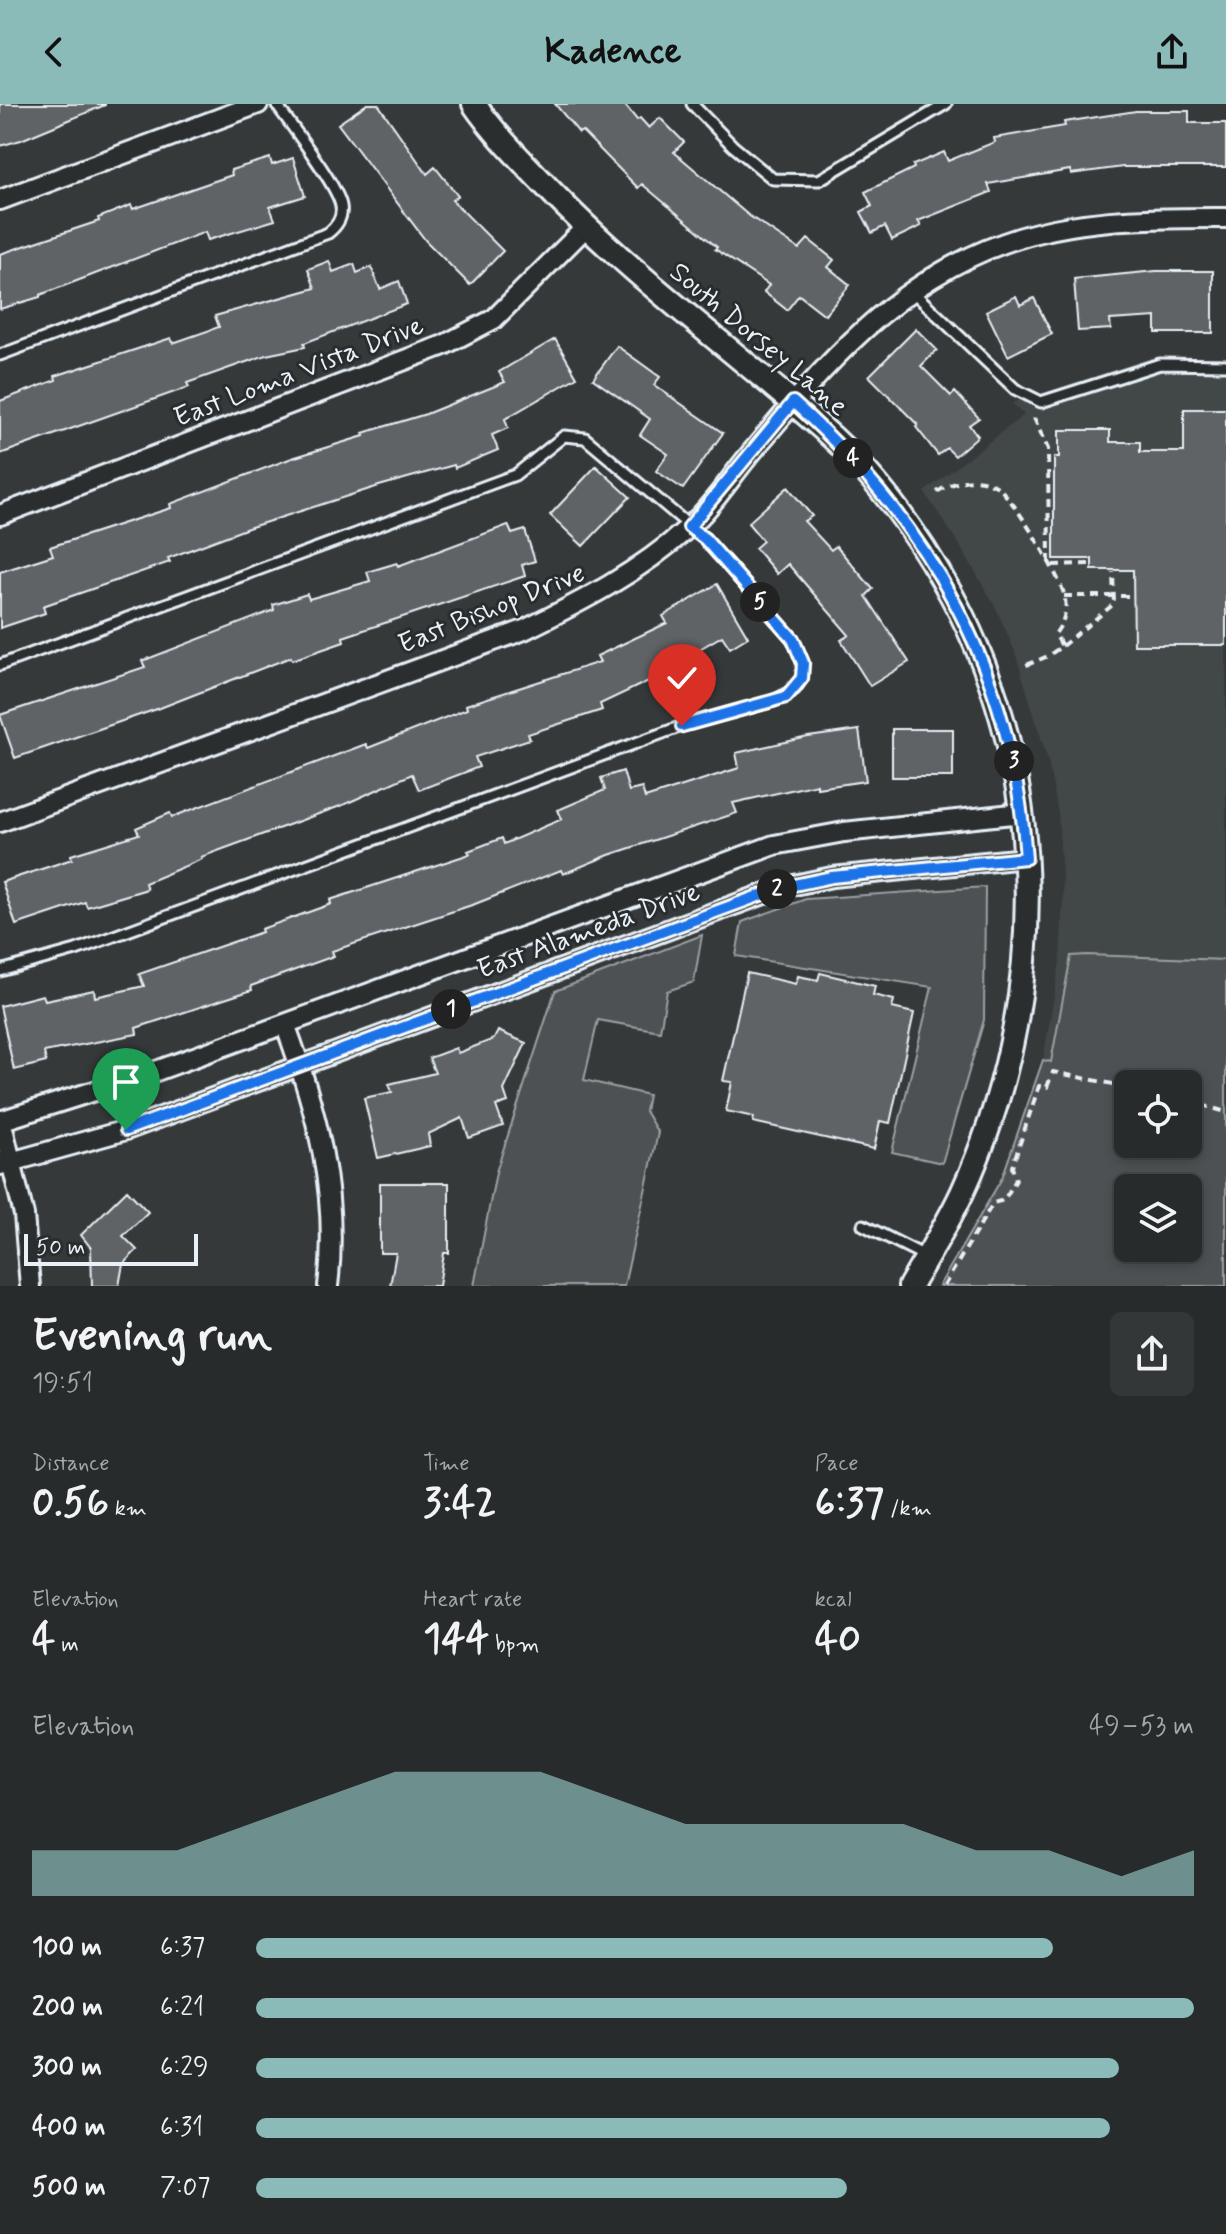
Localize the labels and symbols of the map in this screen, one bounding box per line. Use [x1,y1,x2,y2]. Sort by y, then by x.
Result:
street label: South Dorsey Lane [661,254,856,426]
street label: East Loma Vista Drive [169,308,429,437]
pin: 4 [833,438,873,478]
street label: East Bishop Drive [393,555,591,664]
pin: 5 [740,582,780,622]
pin [648,644,716,726]
pin: 3 [994,741,1034,781]
pin: 2 [757,869,797,909]
street label: East Alameda Drive [472,874,705,989]
pin: 1 [431,989,471,1029]
pin [92,1048,160,1130]
scale bar [24,1230,198,1266]

